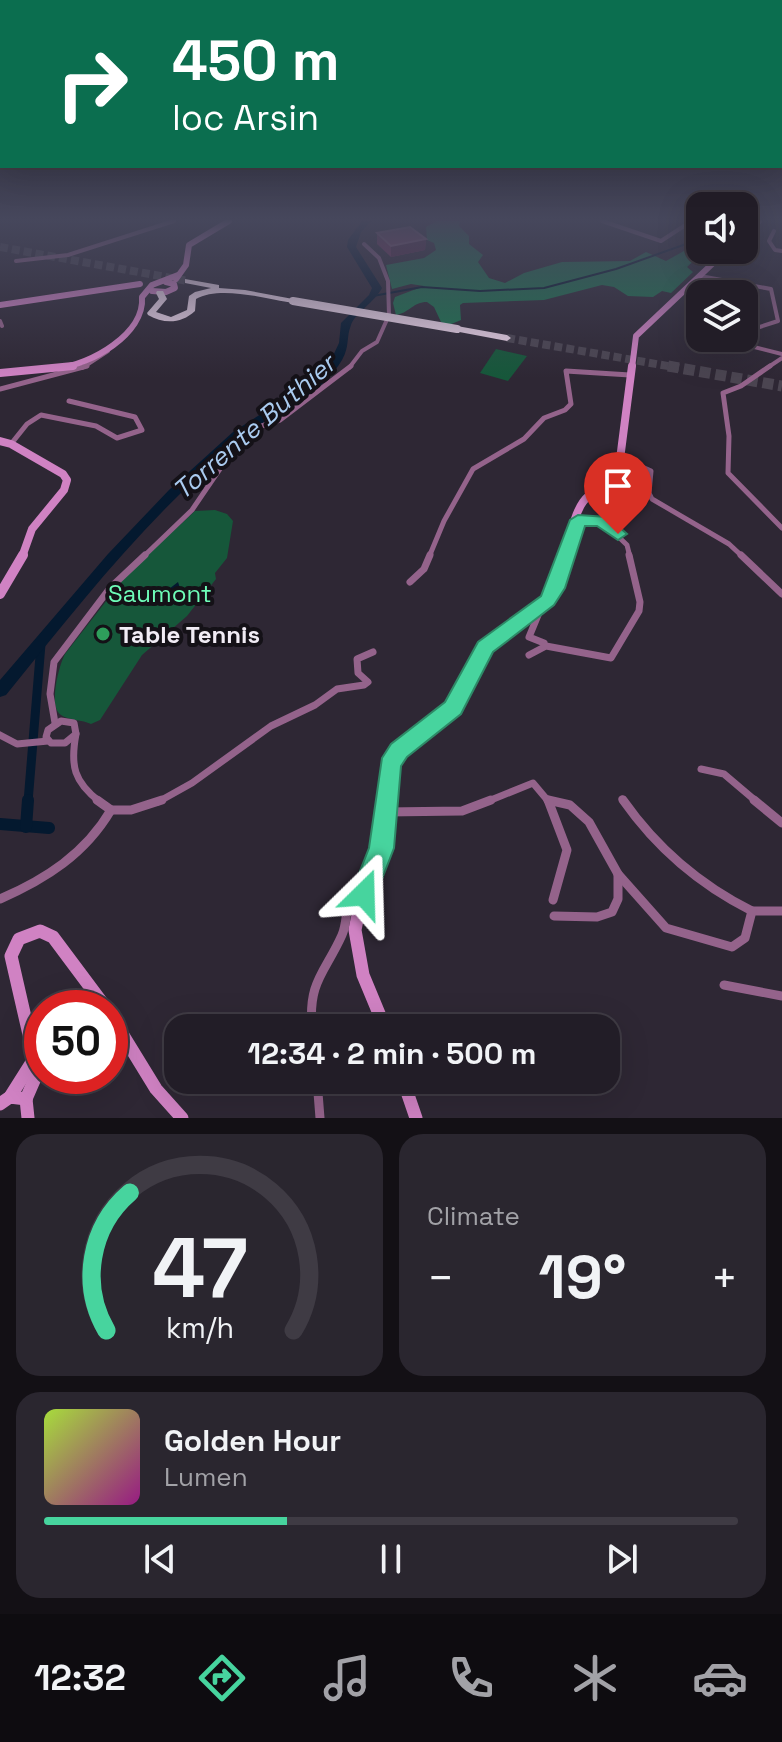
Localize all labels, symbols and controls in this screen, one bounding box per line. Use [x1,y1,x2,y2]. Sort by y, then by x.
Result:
text: 450 m [172,25,340,96]
icon: right [40,32,144,136]
text: loc Arsin [172,95,319,141]
map controls [686,192,758,352]
button: sound [686,192,758,264]
button: layers [686,280,758,352]
water label: Torrente Buthier [165,345,345,507]
pin [584,452,652,534]
icon: arrive [596,464,640,508]
park label: Saumont [108,578,212,609]
place label: Table Tennis [119,619,260,650]
marker: Table Tennis [94,625,112,643]
position arrow [322,852,406,936]
speed limit sign: 50 [24,990,128,1094]
text: 12:34 · 2 min · 500 m [248,1034,536,1073]
text: Climate [427,1199,520,1233]
text: 47 [152,1215,247,1321]
text: 19° [539,1239,626,1316]
text: − [427,1250,454,1306]
text: + [711,1250,738,1306]
text: km/h [165,1310,234,1346]
text: Golden Hour [164,1421,341,1460]
text: Lumen [164,1460,248,1494]
icon: previous [138,1537,182,1581]
icon: pause [369,1537,413,1581]
icon: next [600,1537,644,1581]
icon: directions [194,1650,250,1706]
icon: music [319,1650,375,1706]
icon: phone [443,1650,499,1706]
icon: climate [567,1650,623,1706]
icon: car [692,1650,748,1706]
text: 12:32 [34,1655,126,1701]

